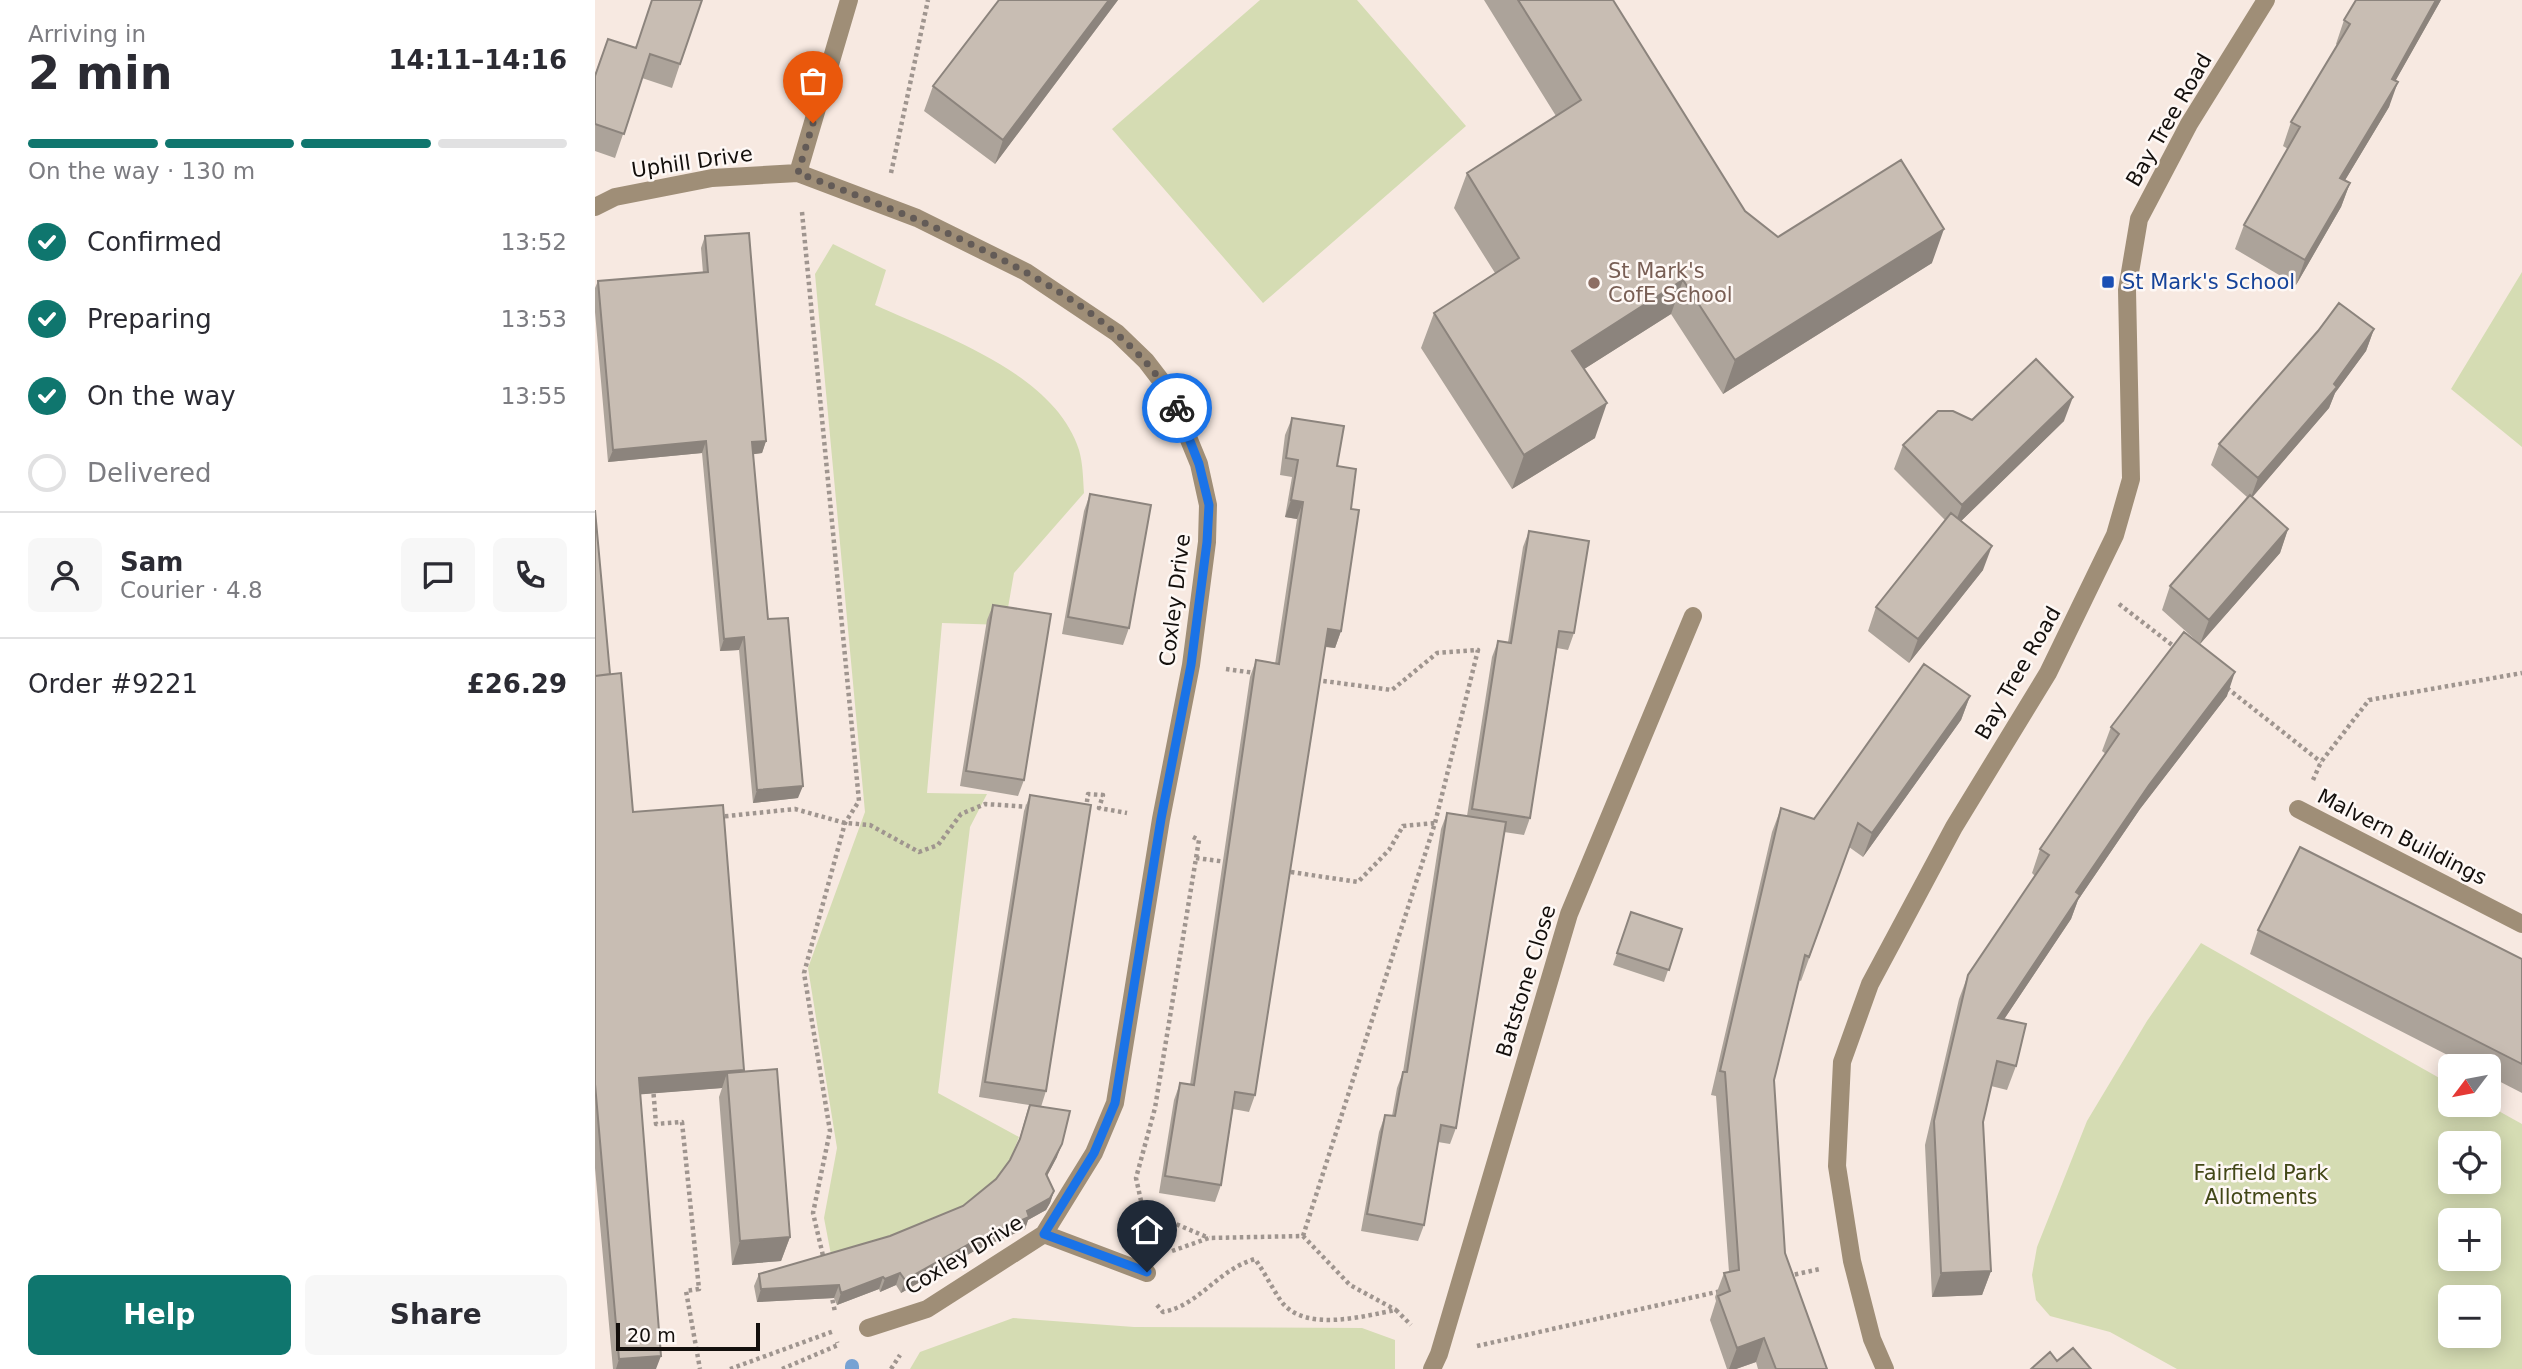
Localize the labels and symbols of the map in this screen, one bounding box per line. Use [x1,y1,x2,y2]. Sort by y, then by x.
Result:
street label: Bay Tree Road [2121,49,2217,191]
pin [783,51,843,123]
street label: Uphill Drive [630,142,754,182]
place label: St Mark's CofE School [1608,259,1733,307]
place label: St Mark's School [2122,270,2295,294]
marker: St Mark's School [2100,274,2116,290]
marker: St Mark's CofE School [1586,275,1602,291]
courier [1142,373,1212,443]
street label: Coxley Drive [1155,532,1195,668]
street label: Bay Tree Road [1970,602,2066,744]
street label: Malvern Buildings [2313,784,2491,890]
street label: Batstone Close [1491,902,1561,1060]
north arrow [2438,1054,2501,1116]
park label: Fairfield Park Allotments [2194,1161,2329,1209]
pin [1117,1200,1177,1272]
street label: Coxley Drive [901,1210,1027,1300]
scale bar [616,1320,759,1352]

